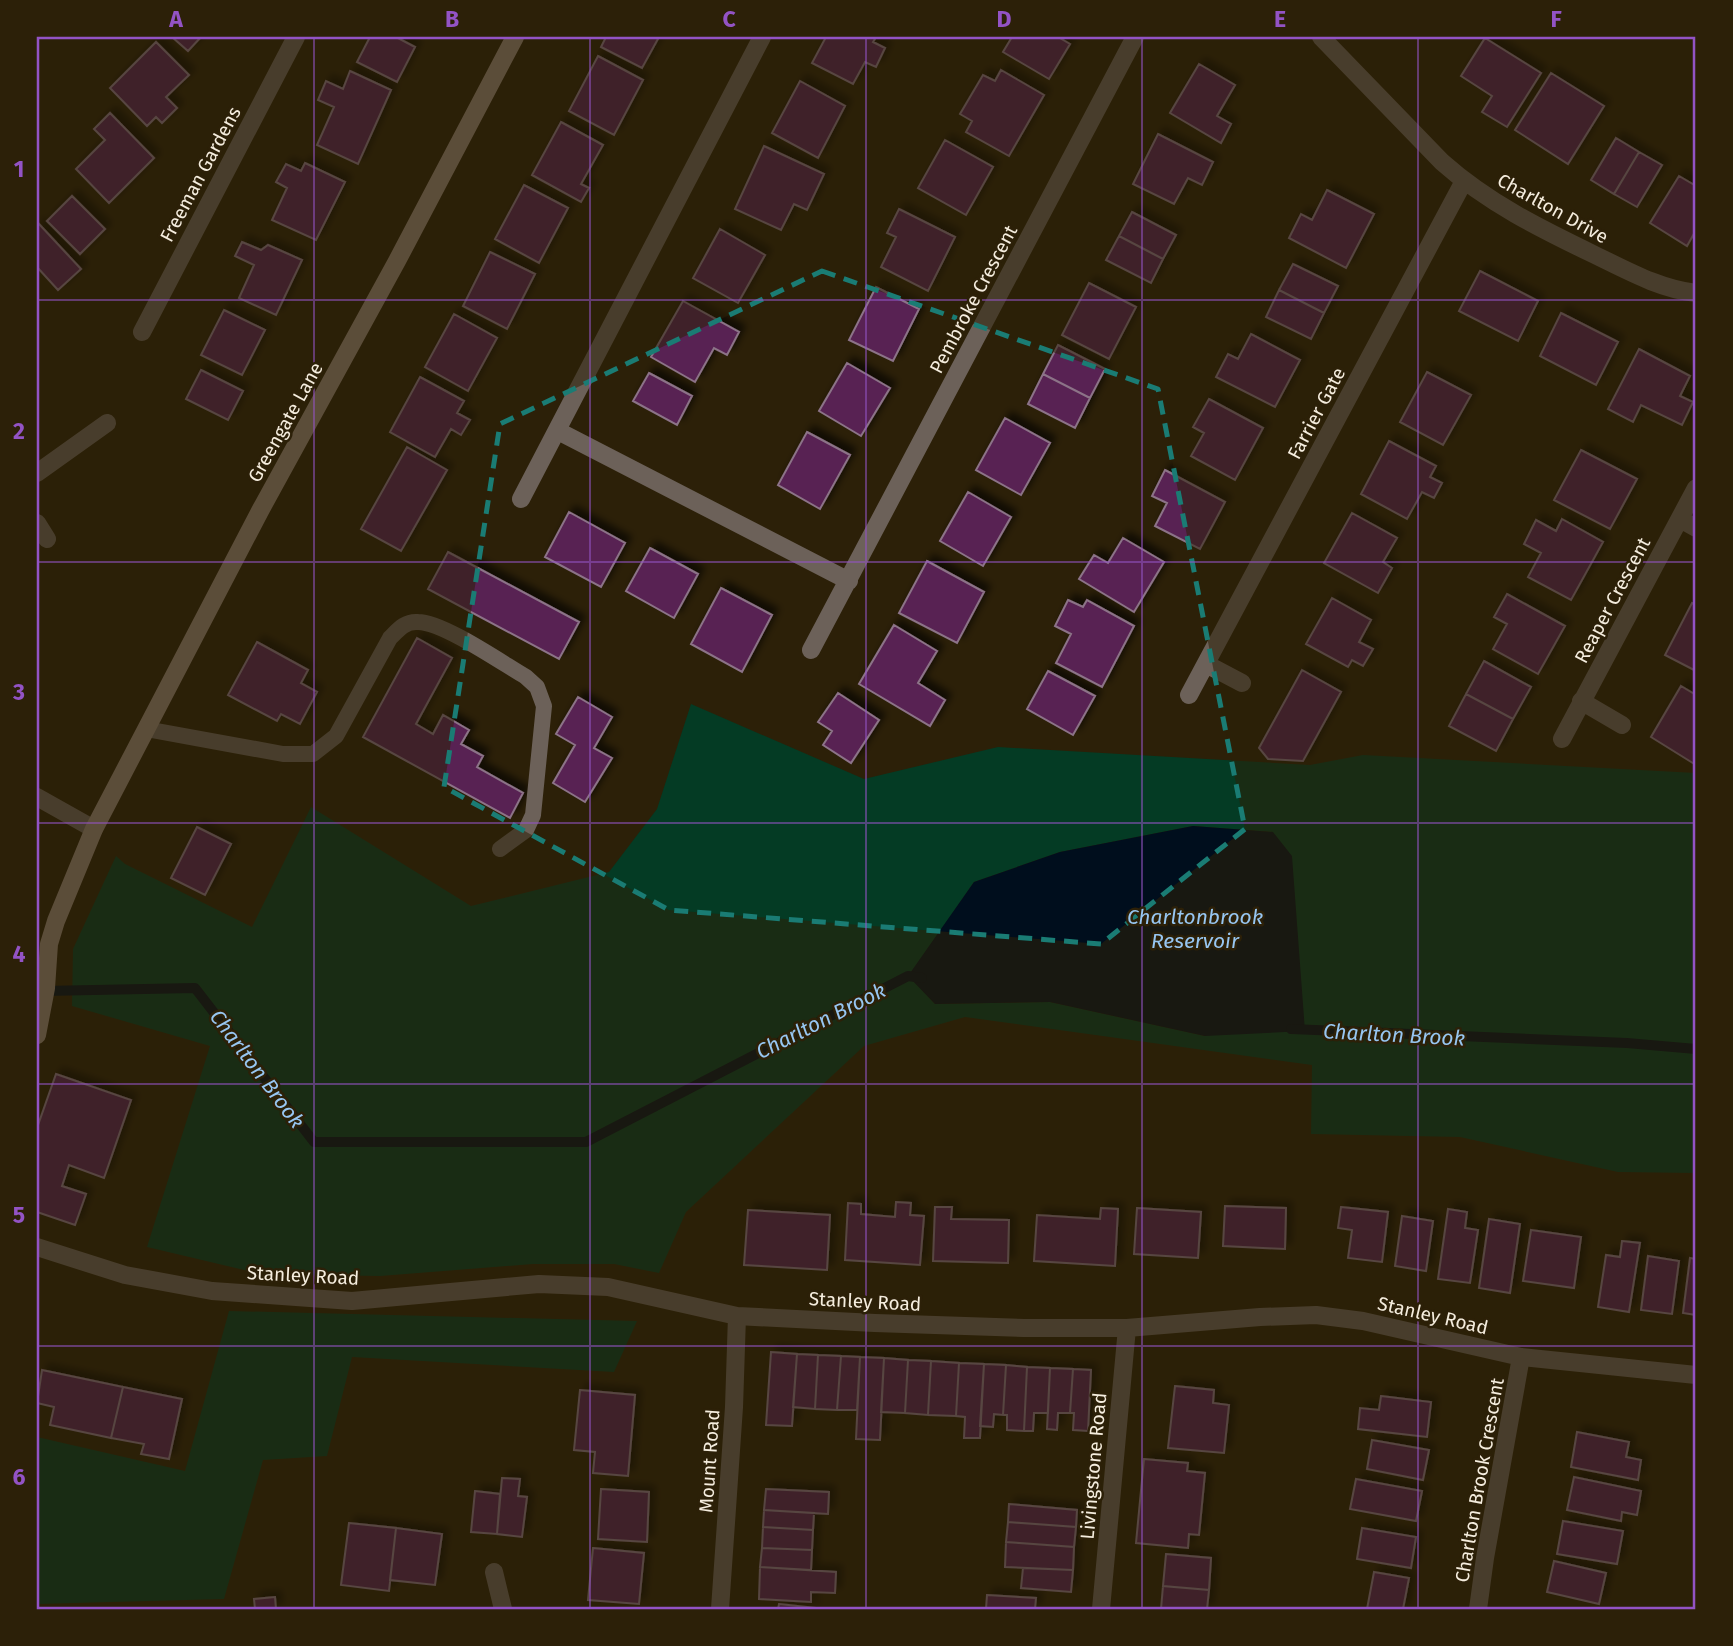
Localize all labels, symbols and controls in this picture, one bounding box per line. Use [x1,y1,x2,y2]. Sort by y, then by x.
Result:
text: A [168,5,183,33]
text: B [445,5,459,33]
text: C [722,5,736,33]
text: D [997,5,1012,33]
text: E [1274,5,1286,33]
text: F [1550,5,1562,33]
street label: Freeman Gardens [155,103,246,246]
text: 1 [14,155,24,183]
street label: Charlton Drive [1493,169,1612,248]
street label: Pembroke Crescent [925,221,1022,377]
street label: Greengate Lane [243,358,328,486]
street label: Farrier Gate [1283,363,1350,463]
text: 2 [13,417,25,445]
street label: Reaper Crescent [1570,533,1655,667]
text: 3 [12,678,25,706]
water label: Charltonbrook Reservoir [1127,904,1263,954]
text: 4 [13,940,26,968]
water label: Charlton Brook [752,977,890,1065]
water label: Charlton Brook [204,1004,310,1134]
water label: Charlton Brook [1322,1018,1466,1052]
text: 5 [13,1201,25,1229]
street label: Stanley Road [246,1261,360,1290]
street label: Stanley Road [808,1287,922,1316]
street label: Stanley Road [1375,1292,1490,1339]
street label: Charlton Brook Crescent [1450,1376,1509,1584]
street label: Livingstone Road [1076,1392,1111,1540]
street label: Mount Road [694,1408,725,1514]
text: 6 [13,1463,26,1491]

